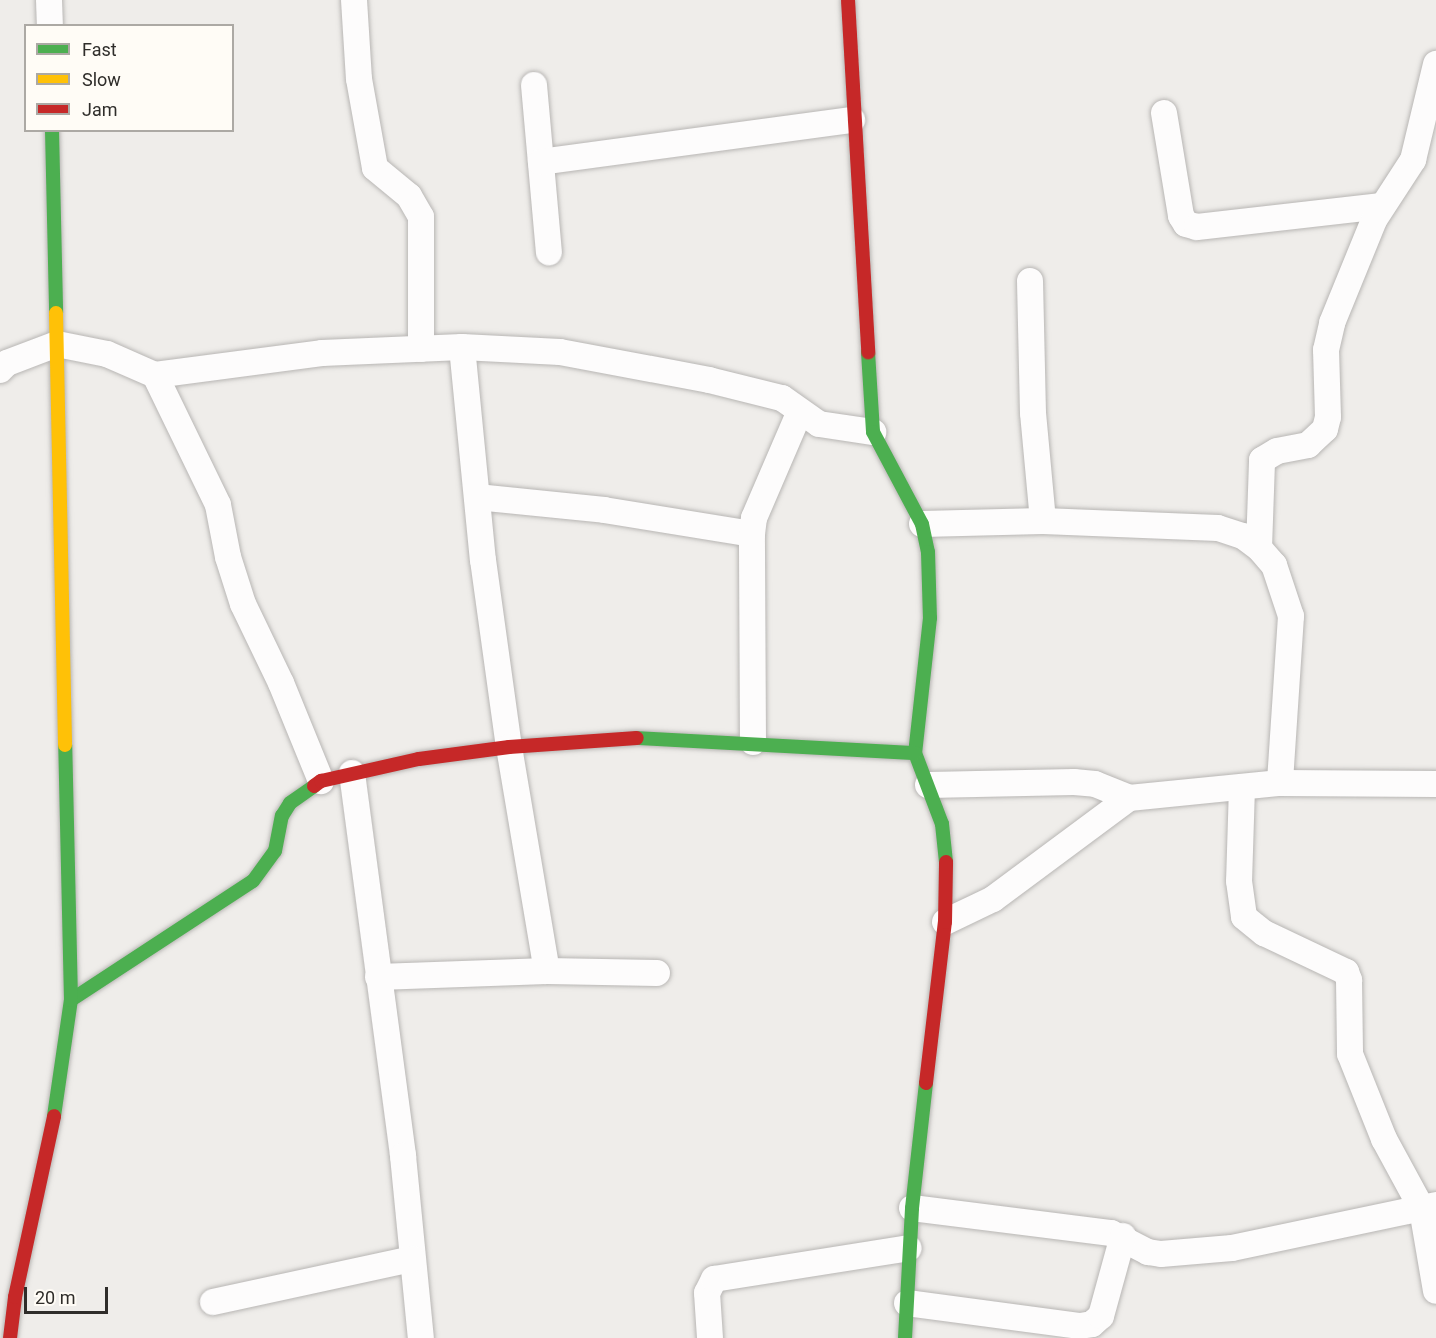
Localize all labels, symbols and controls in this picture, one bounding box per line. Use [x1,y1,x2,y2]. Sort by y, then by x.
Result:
legend [24,24,234,132]
text: Fast [82,39,117,60]
text: Slow [82,69,121,90]
text: Jam [82,99,118,120]
scale bar [27,1275,111,1313]
text: 20 m [35,1287,75,1308]

